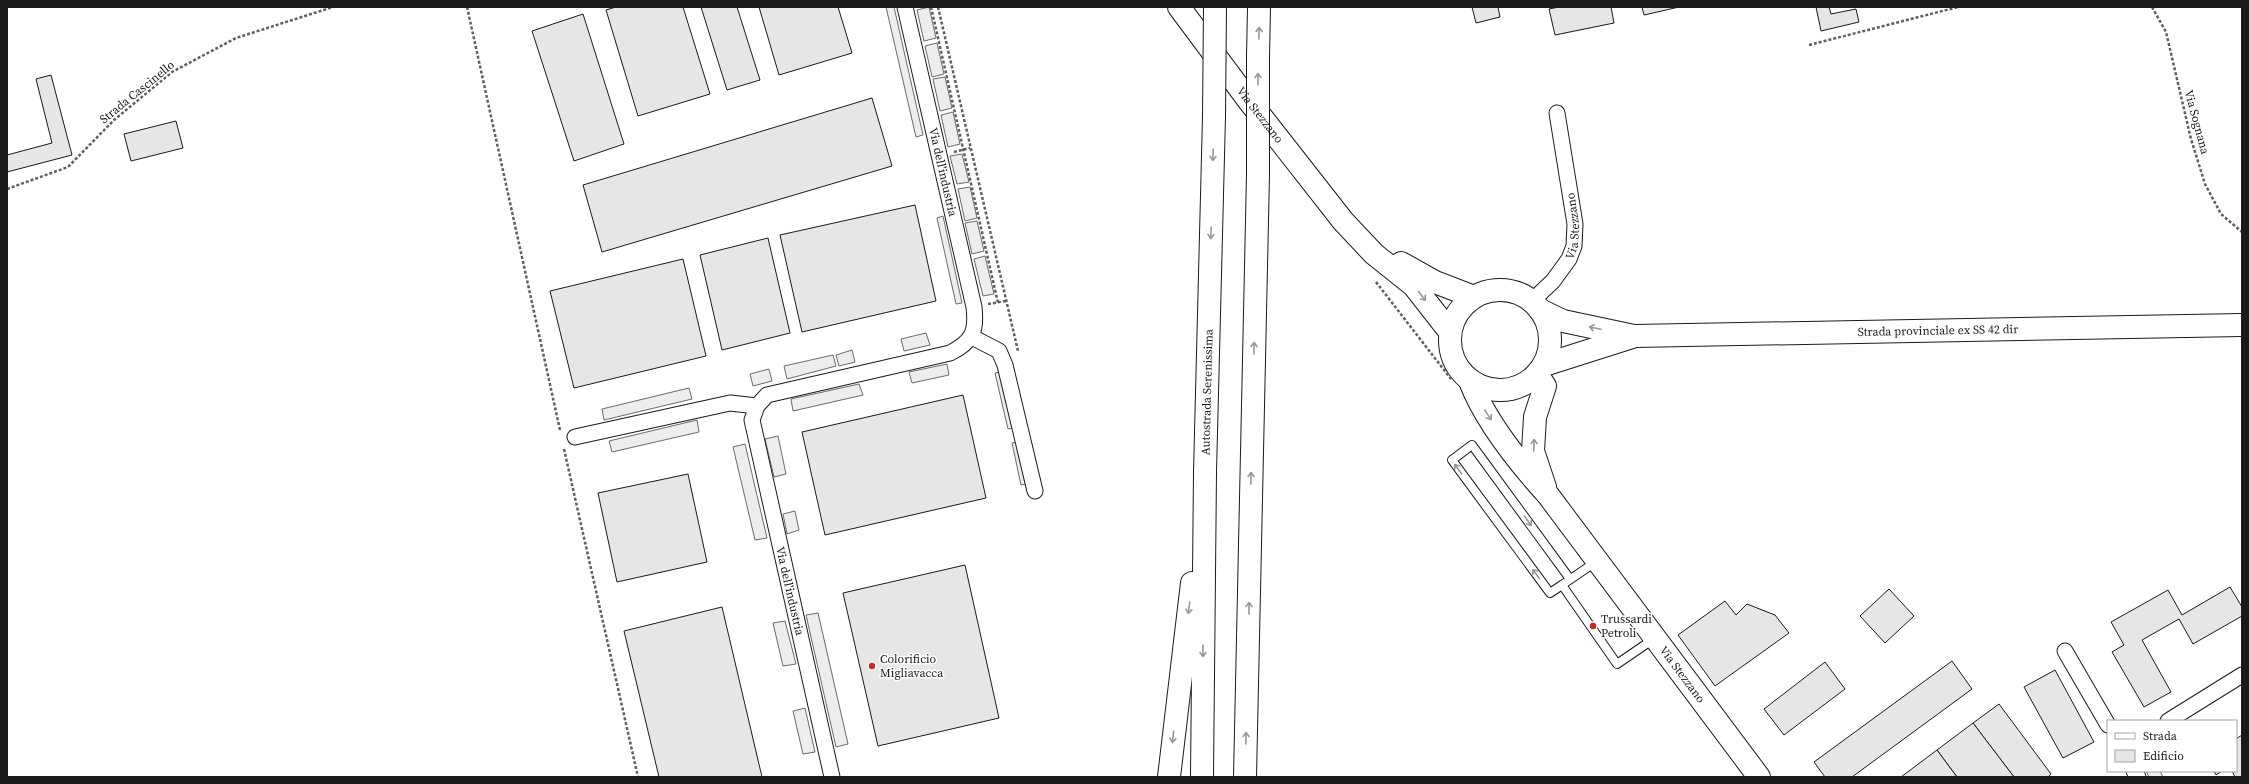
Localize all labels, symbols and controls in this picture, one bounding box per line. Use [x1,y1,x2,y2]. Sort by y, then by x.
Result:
one-way arrow [1255,27,1262,40]
street label: Strada Cascinello [96,57,178,127]
one-way arrow [1254,73,1262,86]
street label: Via Stezzano [1233,84,1287,147]
street label: Via Sognana [2181,88,2213,157]
street label: Via dell'industria [925,126,961,219]
one-way arrow [1210,148,1217,161]
street label: Via Stezzano [1562,191,1583,262]
one-way arrow [1207,226,1215,239]
one-way arrow [1417,290,1426,301]
street label: Strada provinciale ex SS 42 dir [1857,321,2018,340]
one-way arrow [1589,323,1602,331]
street label: Autostrada Serenissima [1197,328,1217,455]
one-way arrow [1250,342,1258,355]
one-way arrow [1484,409,1492,420]
one-way arrow [1530,439,1537,452]
one-way arrow [1454,464,1463,475]
one-way arrow [1247,472,1255,485]
one-way arrow [1524,516,1532,527]
street label: Via dell'industria [772,545,808,638]
one-way arrow [1531,568,1540,579]
one-way arrow [1185,601,1192,614]
one-way arrow [1245,602,1252,615]
place label: Trussardi Petroli [1601,611,1652,641]
marker: Trussardi Petroli [1588,621,1598,631]
street label: Via Stezzano [1656,643,1709,706]
one-way arrow [1199,644,1207,657]
place label: Colorificio Migliavacca [880,651,944,681]
marker: Colorificio Migliavacca [867,661,877,671]
legend [2107,720,2237,772]
text: Strada [2143,728,2178,744]
one-way arrow [1170,730,1177,743]
one-way arrow [1242,732,1250,745]
text: Edificio [2143,748,2184,764]

